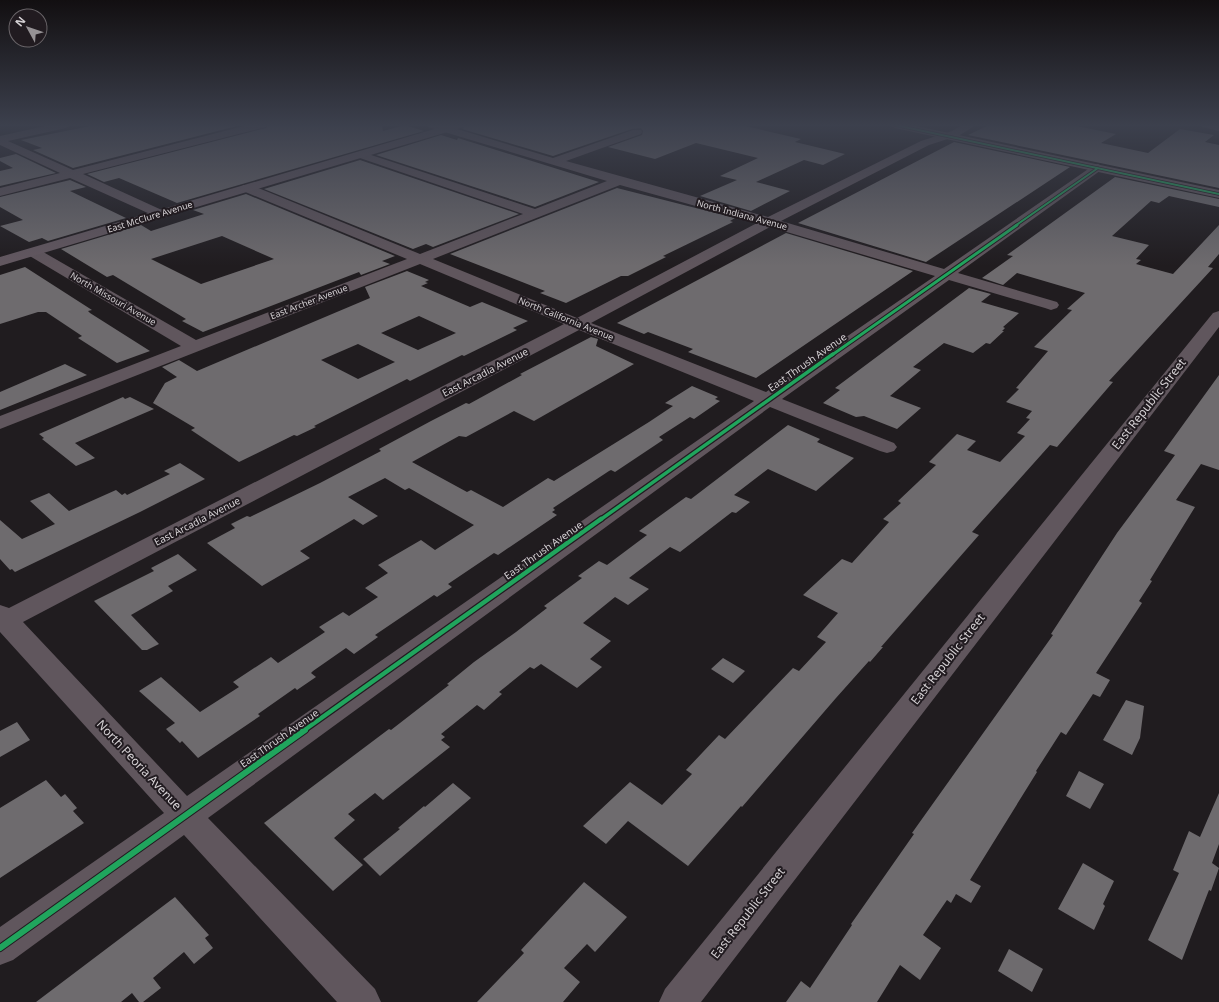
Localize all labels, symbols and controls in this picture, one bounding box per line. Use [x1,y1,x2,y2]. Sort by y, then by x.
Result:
north arrow [8,8,48,48]
text: N [11,13,29,30]
street label: North Indiana Avenue [695,196,789,233]
street label: East McClure Avenue [106,197,194,236]
street label: North Missouri Avenue [68,269,159,329]
street label: East Archer Avenue [268,281,349,322]
street label: North California Avenue [517,293,616,344]
street label: East Thrush Avenue [765,329,849,394]
street label: East Arcadia Avenue [440,344,531,400]
street label: East Republic Street [1108,354,1190,453]
street label: East Arcadia Avenue [152,493,243,549]
street label: East Thrush Avenue [501,517,585,582]
street label: East Republic Street [907,609,989,708]
street label: East Thrush Avenue [237,705,321,770]
street label: North Peoria Avenue [93,716,186,814]
street label: East Republic Street [707,863,789,962]

